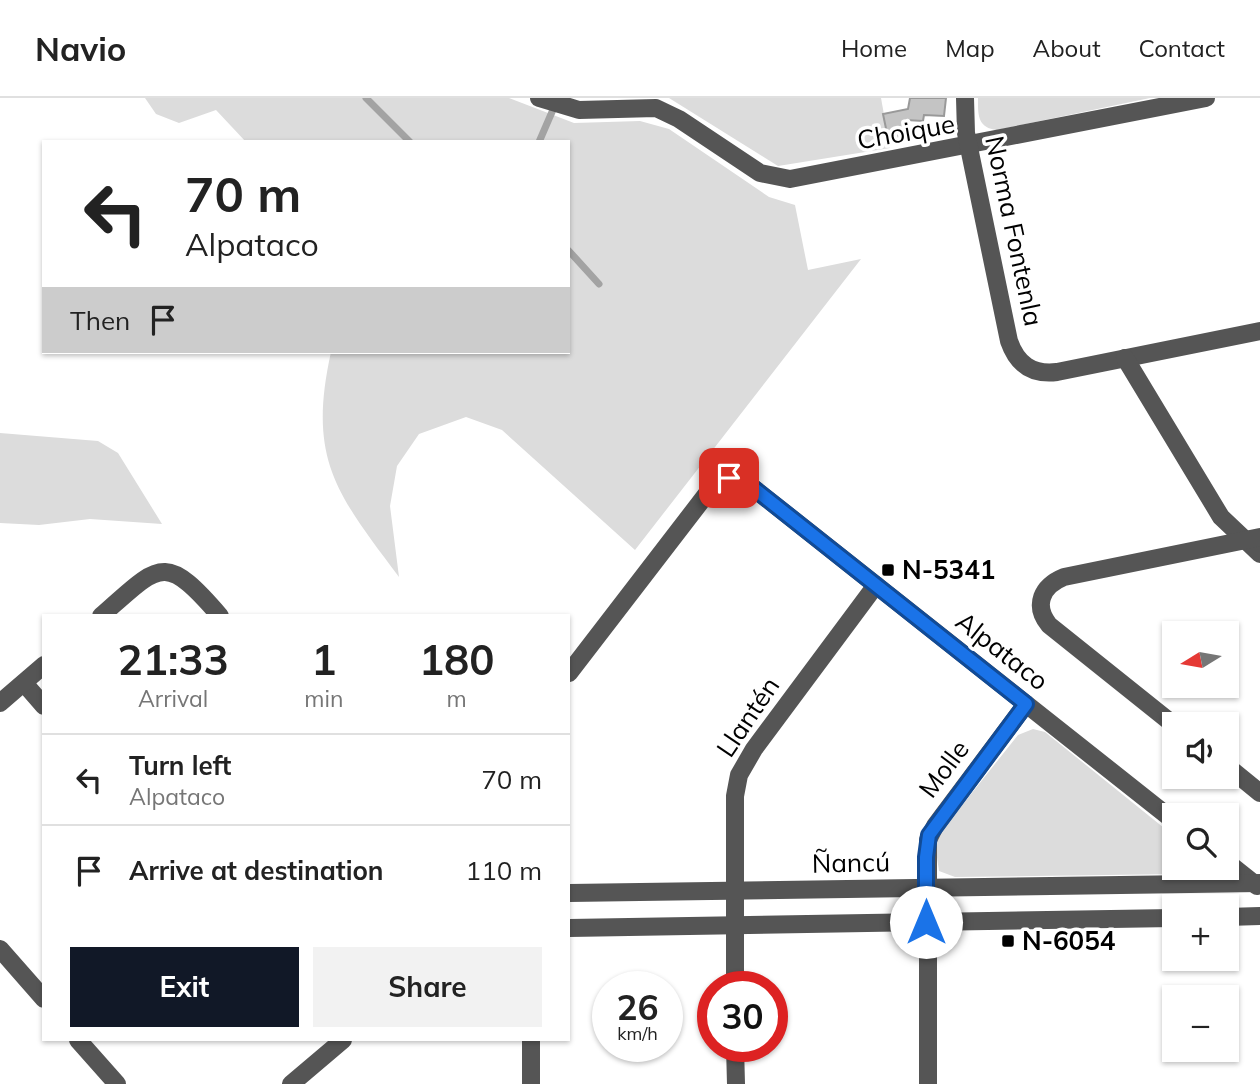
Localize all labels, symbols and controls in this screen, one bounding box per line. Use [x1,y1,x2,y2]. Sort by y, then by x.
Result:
text: Navio [35,28,126,69]
text: Home [841,33,907,63]
text: Map [945,33,995,63]
text: About [1033,33,1101,63]
text: Contact [1139,33,1225,63]
street label: Choique [854,107,957,156]
street label: Norma Fontenla [978,133,1051,329]
text: 70 m [185,163,301,224]
icon: left [70,168,161,259]
text: Alpataco [185,224,319,264]
icon: arrive [144,301,182,339]
text: Then [70,304,130,337]
pin [699,448,759,508]
icon: arrive [710,459,748,497]
place label: N-5341 [902,553,995,586]
marker: N-5341 [880,562,896,578]
street label: Alpataco [949,604,1055,697]
north arrow [1162,621,1239,698]
map controls [1162,621,1239,1062]
text: 21:33 [118,633,229,686]
text: 1 [311,633,336,686]
text: 180 [419,633,494,686]
street label: Llantén [709,670,786,763]
text: Arrival [138,684,208,713]
text: min [304,684,343,713]
text: m [447,684,467,713]
button: sound [1162,712,1239,789]
street label: Molle [911,733,976,804]
text: Turn left [129,749,231,782]
icon: left [70,761,108,799]
text: 70 m [481,763,542,796]
text: Alpataco [129,782,225,811]
button: search [1162,803,1239,880]
street label: Ñancú [812,845,890,880]
icon: arrive [70,852,108,890]
text: Arrive at destination [129,854,384,887]
text: 110 m [466,854,542,887]
position arrow [889,885,963,959]
button: + [1162,894,1239,971]
place label: N-6054 [1022,924,1116,957]
marker: N-6054 [1000,933,1016,949]
button: Exit [70,947,299,1027]
button: Share [313,947,542,1027]
speed limit sign: 30 [697,971,788,1062]
text: 26 [616,985,659,1029]
button: − [1162,985,1239,1062]
text: km/h [617,1022,658,1045]

